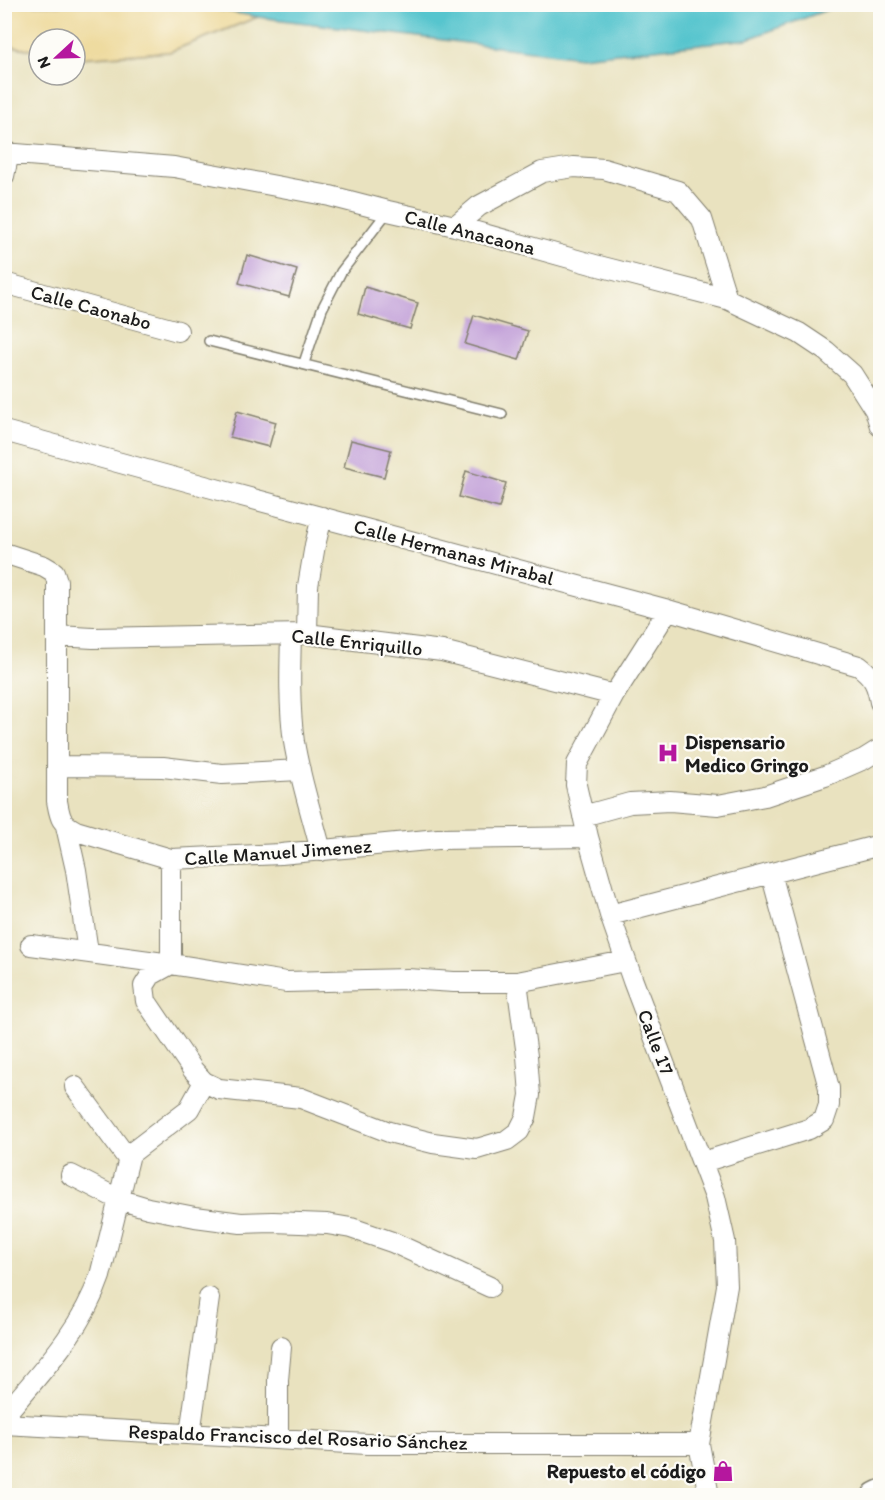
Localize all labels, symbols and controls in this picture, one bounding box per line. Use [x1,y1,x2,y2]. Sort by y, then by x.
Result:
north arrow [27,27,87,87]
text: N [33,54,54,71]
street label: Calle Anacaona [402,204,539,260]
street label: Calle Caonabo [28,279,154,335]
street label: Calle Hermanas Mirabal [351,514,557,590]
street label: Calle Enriquillo [290,623,424,661]
place label: Dispensario Medico Gringo [685,730,809,778]
hospital icon: Dispensario Medico Gringo [656,741,680,765]
street label: Calle Manuel Jimenez [183,833,373,871]
street label: Calle 17 [633,1006,679,1078]
street label: Respaldo Francisco del Rosario Sánchez [128,1419,468,1455]
place label: Repuesto el código [547,1459,706,1484]
shop icon: Repuesto el código [711,1459,735,1483]

